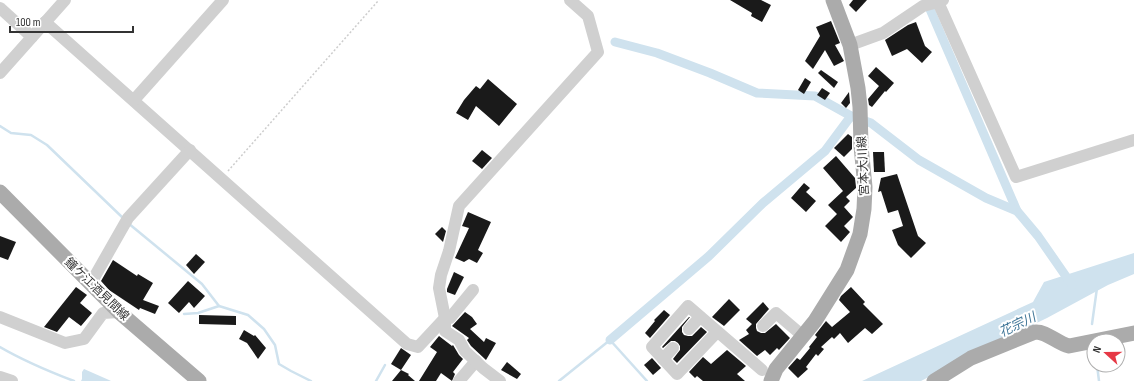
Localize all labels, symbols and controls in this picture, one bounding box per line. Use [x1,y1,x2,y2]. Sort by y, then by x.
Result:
scale bar [10,8,133,34]
text: 100 m [16,15,41,30]
street label: 宮本大川線 [854,136,873,196]
street label: 鐘ケ江酒見間線 [61,255,132,324]
water label: 花宗川 [996,308,1040,341]
north arrow [1086,333,1126,373]
text: N [1090,344,1104,355]

